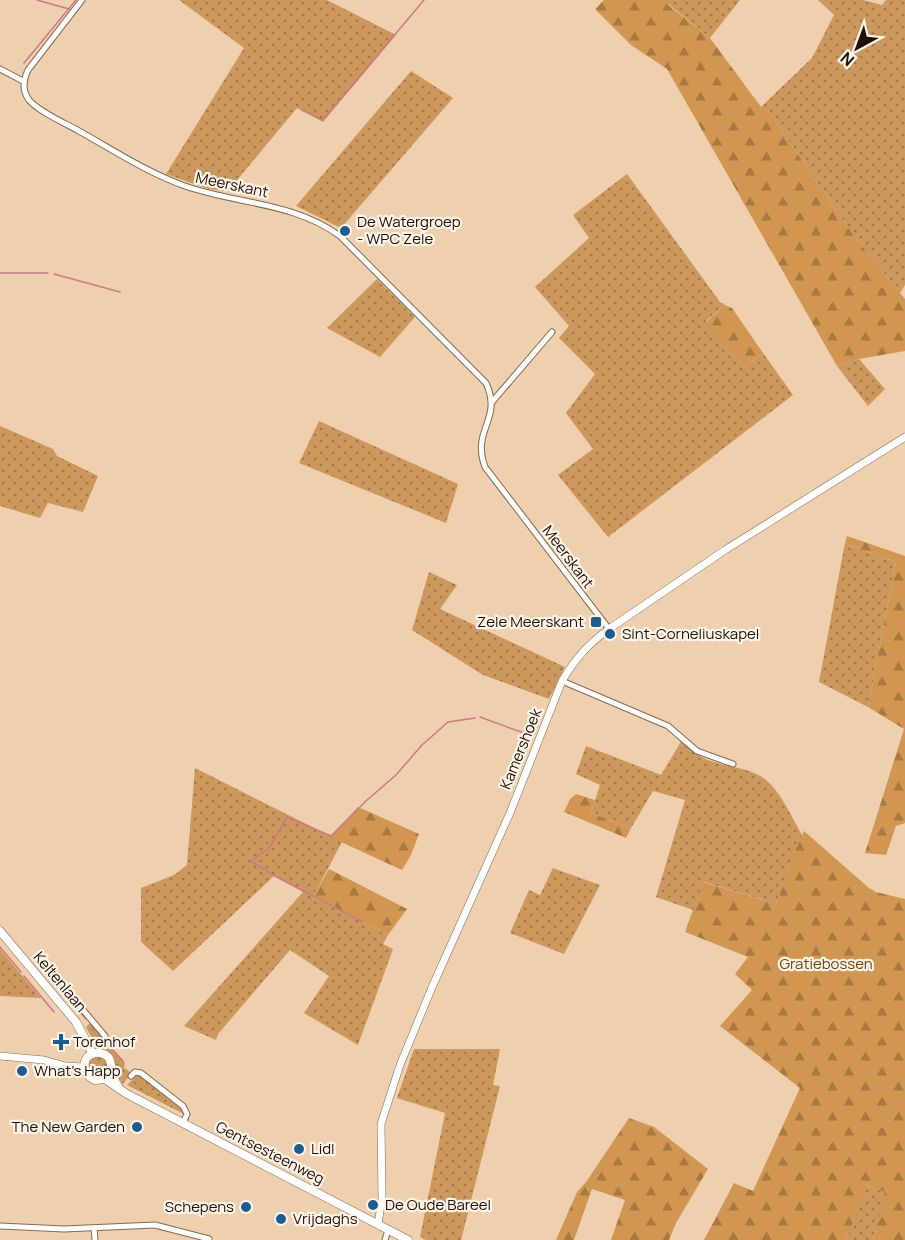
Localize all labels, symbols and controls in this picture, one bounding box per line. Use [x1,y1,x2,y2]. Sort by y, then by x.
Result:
north arrow [827,18,887,78]
text: N [836,47,859,71]
street label: Meerskant [194,167,270,202]
place label: De Watergroep - WPC Zele [357,211,461,249]
marker: De Watergroep - WPC Zele [338,224,352,238]
street label: Meerskant [538,521,599,592]
place label: Zele Meerskant [477,611,584,632]
marker: Zele Meerskant [589,615,603,629]
place label: Sint-Corneliuskapel [622,623,759,644]
marker: Sint-Corneliuskapel [603,627,617,641]
street label: Kamershoek [495,705,547,792]
street label: Keltenlaan [29,947,92,1016]
park label: Gratiebossen [779,953,873,974]
place label: Torenhof [73,1031,136,1052]
marker: Torenhof [54,1035,68,1049]
place label: What's Happ [34,1060,121,1081]
marker: What's Happ [15,1064,29,1078]
place label: The New Garden [12,1116,125,1137]
street label: Gentsesteenweg [212,1116,328,1189]
marker: The New Garden [130,1120,144,1134]
place label: Lidl [311,1138,335,1159]
marker: Lidl [292,1142,306,1156]
place label: De Oude Bareel [385,1194,491,1215]
place label: Schepens [165,1196,234,1217]
marker: De Oude Bareel [366,1198,380,1212]
marker: Schepens [239,1200,253,1214]
place label: Vrijdaghs [293,1208,358,1229]
marker: Vrijdaghs [274,1212,288,1226]

